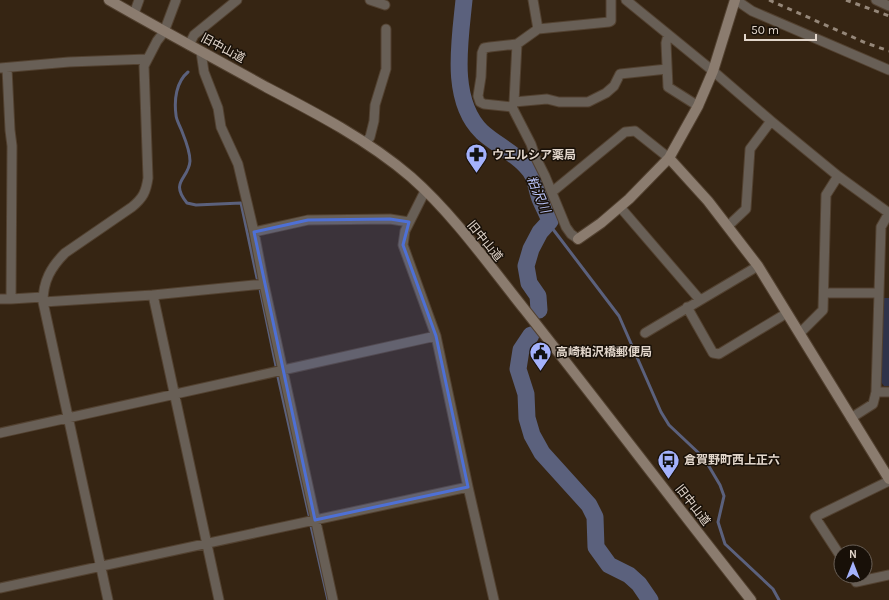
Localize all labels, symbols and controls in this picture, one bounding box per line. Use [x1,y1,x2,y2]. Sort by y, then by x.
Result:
scale bar [745,16,816,42]
text: 50 m [751,23,779,37]
street label: 旧中山道 [199,31,247,65]
pharmacy icon: ウエルシア薬局 [463,142,489,175]
place label: ウエルシア薬局 [492,148,576,162]
water label: 粕沢川 [524,173,554,217]
street label: 旧中山道 [464,218,506,264]
public building icon: 高崎粕沢橋郵便局 [528,339,554,372]
place label: 高崎粕沢橋郵便局 [556,345,652,359]
bus stop icon: 倉賀野町西上正六 [655,447,681,480]
place label: 倉賀野町西上正六 [684,453,780,467]
street label: 旧中山道 [673,482,713,528]
north arrow [833,544,873,584]
text: N [849,548,857,561]

